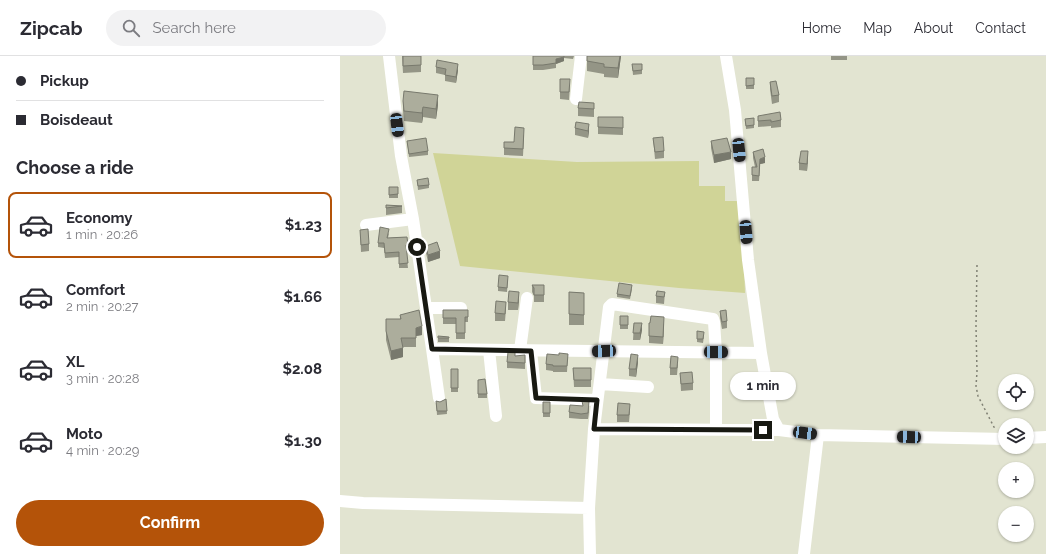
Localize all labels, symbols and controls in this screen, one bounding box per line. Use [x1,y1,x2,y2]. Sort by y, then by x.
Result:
search box [106,10,386,46]
text: Zipcab [20,17,82,39]
icon: search [120,17,142,39]
text: Search here [152,19,236,37]
text: Home [802,20,841,36]
text: Map [863,20,892,36]
text: About [914,20,953,36]
text: Contact [975,20,1026,36]
text: Pickup [40,72,89,90]
text: Boisdeaut [40,111,113,129]
car [390,112,404,138]
car [732,137,746,163]
text: Choose a ride [16,157,134,178]
icon: car [18,207,54,243]
text: Economy [66,209,133,227]
text: $1.23 [285,216,322,234]
car [739,220,753,244]
text: 1 min · 20:26 [66,227,138,242]
route start [408,238,426,256]
icon: car [18,279,54,315]
text: Comfort [66,281,125,299]
text: $1.66 [283,288,322,306]
text: 2 min · 20:27 [66,299,138,314]
car [592,345,616,357]
car [704,346,728,358]
icon: car [18,351,54,387]
text: XL [66,353,84,371]
text: $2.08 [282,360,322,378]
text: 3 min · 20:28 [66,371,139,386]
callout: 1 min [730,372,796,400]
map controls [998,374,1034,542]
button: locate [998,374,1034,410]
text: 1 min [747,378,779,393]
button: layers [998,418,1034,454]
route end [754,421,772,439]
icon: car [18,423,54,459]
text: Moto [66,425,103,443]
car [792,426,818,440]
car [897,431,921,443]
text: $1.30 [284,432,322,450]
text: 4 min · 20:29 [66,443,139,458]
button: + [998,462,1034,498]
button: Confirm [16,500,324,546]
button: − [998,506,1034,542]

